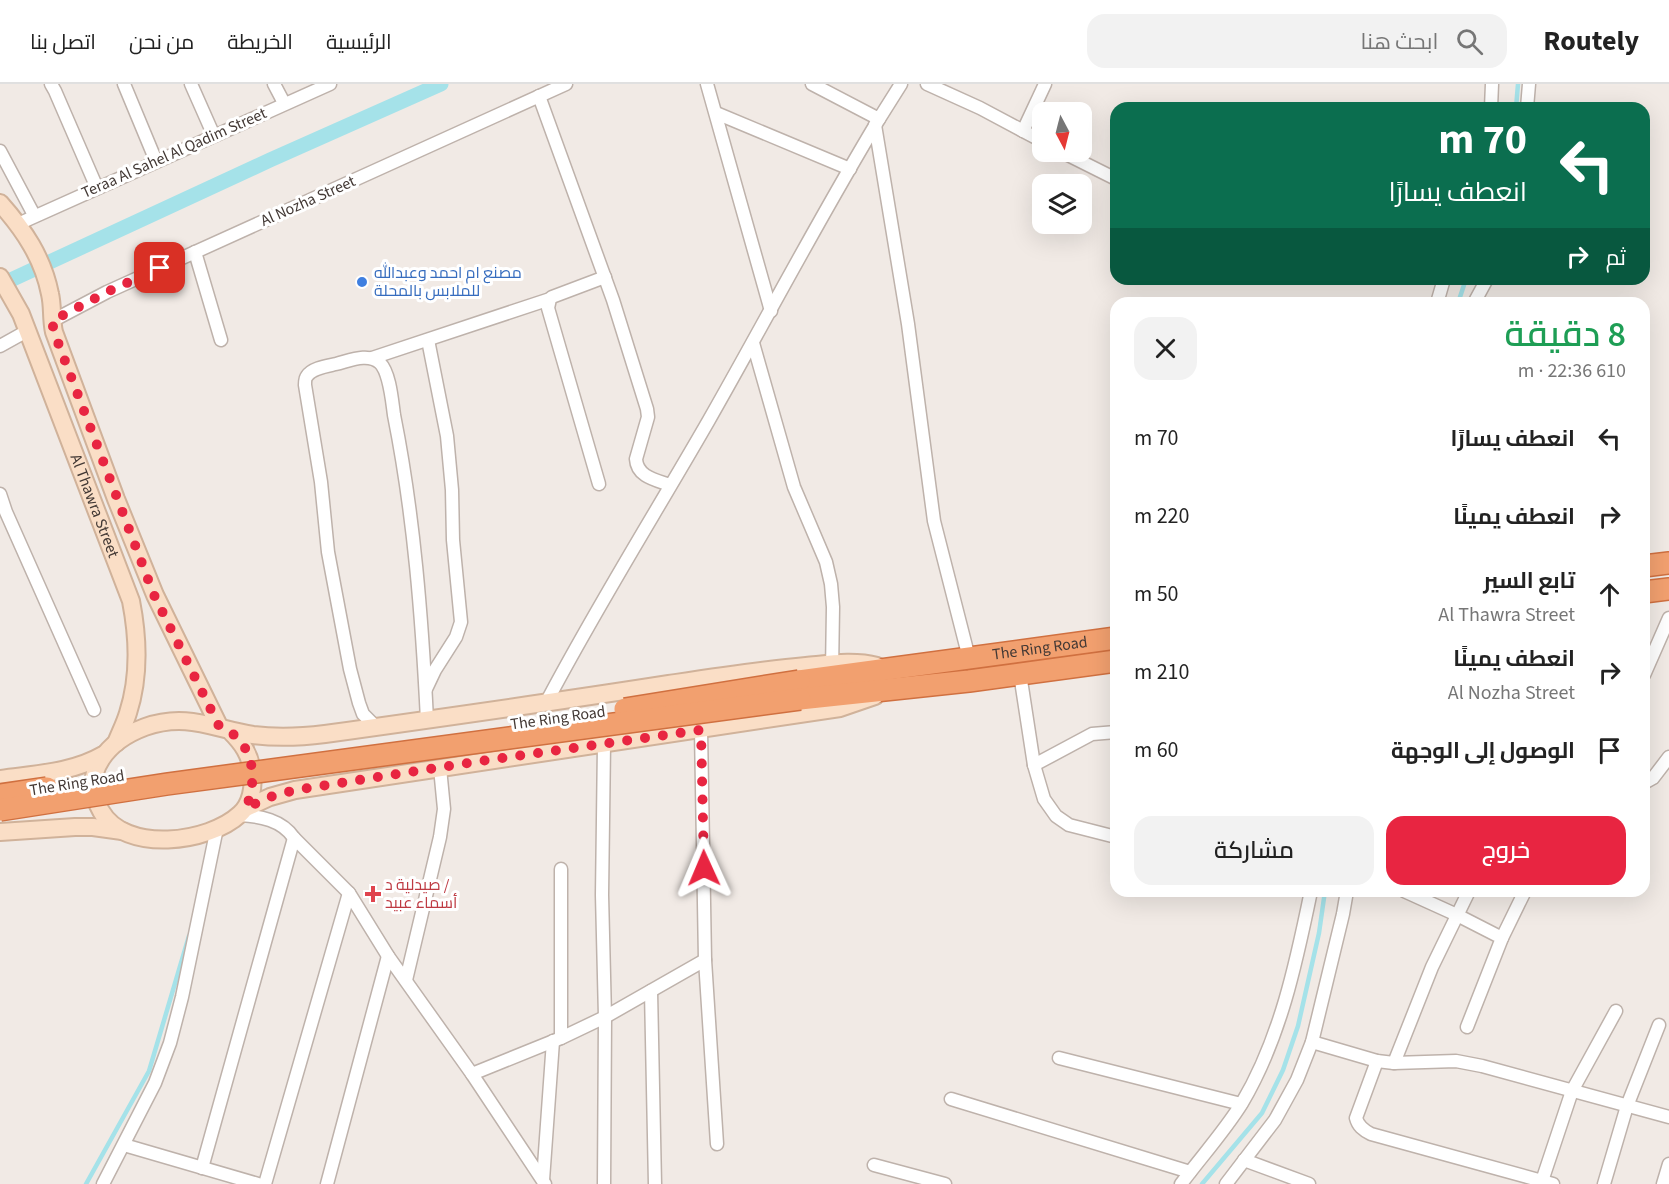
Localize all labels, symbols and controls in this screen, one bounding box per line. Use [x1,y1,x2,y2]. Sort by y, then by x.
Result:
search box [1087,14,1507,68]
text: Routely [1543,21,1639,61]
icon: search [1453,25,1486,58]
text: ابحث هنا [1360,26,1438,58]
text: اتصل بنا [30,27,96,57]
text: من نحن [129,27,194,57]
text: الخريطة [227,27,293,57]
text: الرئيسية [326,27,392,57]
street label: Teraa Al Sahel Al Qadim Street [78,102,271,204]
north arrow [1032,102,1092,162]
map controls [1032,102,1092,234]
text: 70 m [1438,110,1527,170]
icon: left [1548,126,1626,204]
street label: Al Nozha Street [257,170,359,232]
text: انعطف يسارًا [1388,173,1527,212]
button: layers [1032,174,1092,234]
icon: right [1561,240,1594,273]
pin [134,242,185,293]
text: ثم [1606,242,1626,274]
icon: arrive [143,251,176,284]
place label: مصنع ام احمد وعبدالله للملابس بالمحلة [374,262,522,302]
marker: مصنع ام احمد وعبدالله للملابس بالمحلة [355,275,369,289]
text: 8 دقيقة [1504,309,1626,360]
button: close [1134,317,1197,380]
text: 610 m · 22:36 [1518,357,1626,385]
text: 70 m [1134,422,1179,454]
icon: left [1593,422,1626,455]
text: انعطف يسارًا [1451,423,1575,455]
street label: Al Thawra Street [65,451,125,561]
text: 220 m [1134,500,1189,532]
icon: right [1593,500,1626,533]
text: انعطف يمينًا [1453,501,1575,533]
text: تابع السير [1483,565,1575,597]
text: 50 m [1134,578,1179,610]
icon: ahead [1593,578,1626,611]
text: Al Thawra Street [1438,601,1575,629]
street label: The Ring Road [991,631,1089,666]
text: انعطف يمينًا [1453,643,1575,675]
text: 210 m [1134,656,1189,688]
icon: right [1593,656,1626,689]
text: Al Nozha Street [1448,679,1575,707]
street label: The Ring Road [509,700,607,736]
text: 60 m [1134,734,1179,766]
icon: arrive [1593,734,1626,767]
text: الوصول إلى الوجهة [1391,735,1575,767]
street label: The Ring Road [28,765,126,801]
button: مشاركة [1134,816,1374,885]
button: خروج [1386,816,1626,885]
position arrow [672,836,736,900]
place label: صيدلية د / أسماء عبيد [385,874,457,914]
marker: صيدلية د / أسماء عبيد [366,887,380,901]

